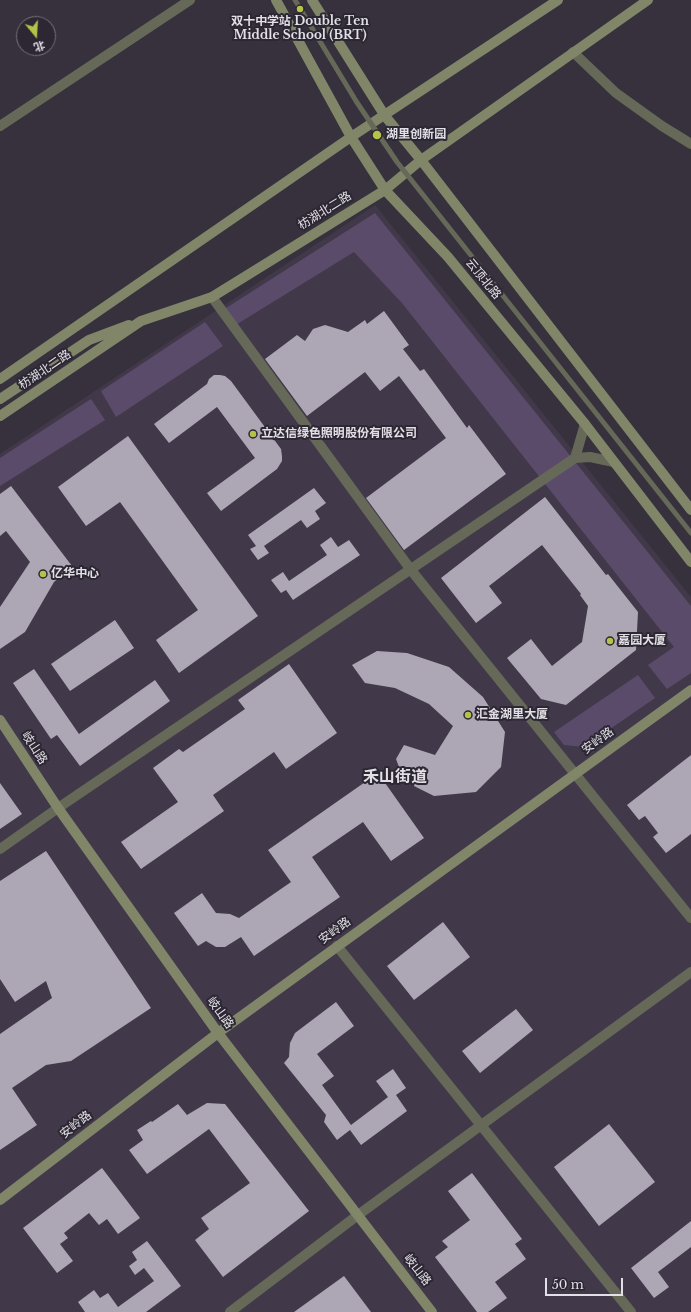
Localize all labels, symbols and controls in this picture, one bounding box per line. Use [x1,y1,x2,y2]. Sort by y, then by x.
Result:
marker: 双十中学站 Double Ten Middle School (BRT) [295,4,305,14]
place label: 双十中学站 Double Ten Middle School (BRT) [231,15,369,43]
north arrow [16,16,56,56]
text: 北 [32,38,47,55]
place label: 湖里创新园 [386,128,446,142]
marker: 湖里创新园 [371,129,383,141]
street label: 枋湖北二路 [296,189,354,233]
street label: 云顶北路 [462,256,504,302]
street label: 枋湖北二路 [16,347,74,393]
place label: 立达信绿色照明股份有限公司 [261,427,417,441]
marker: 立达信绿色照明股份有限公司 [248,429,258,439]
place label: 亿华中心 [51,567,99,581]
marker: 亿华中心 [38,569,48,579]
place label: 嘉园大厦 [618,634,666,648]
marker: 嘉园大厦 [605,636,615,646]
place label: 汇金湖里大厦 [476,708,548,722]
marker: 汇金湖里大厦 [463,710,473,720]
street label: 安岭路 [579,725,617,757]
street label: 岐山路 [18,729,50,767]
district label: 禾山街道 [363,767,427,787]
street label: 安岭路 [316,915,354,947]
street label: 岐山路 [204,994,236,1032]
street label: 安岭路 [57,1108,95,1142]
street label: 岐山路 [400,1251,434,1289]
scale bar [547,1270,625,1296]
text: 50 m [552,1277,584,1292]

